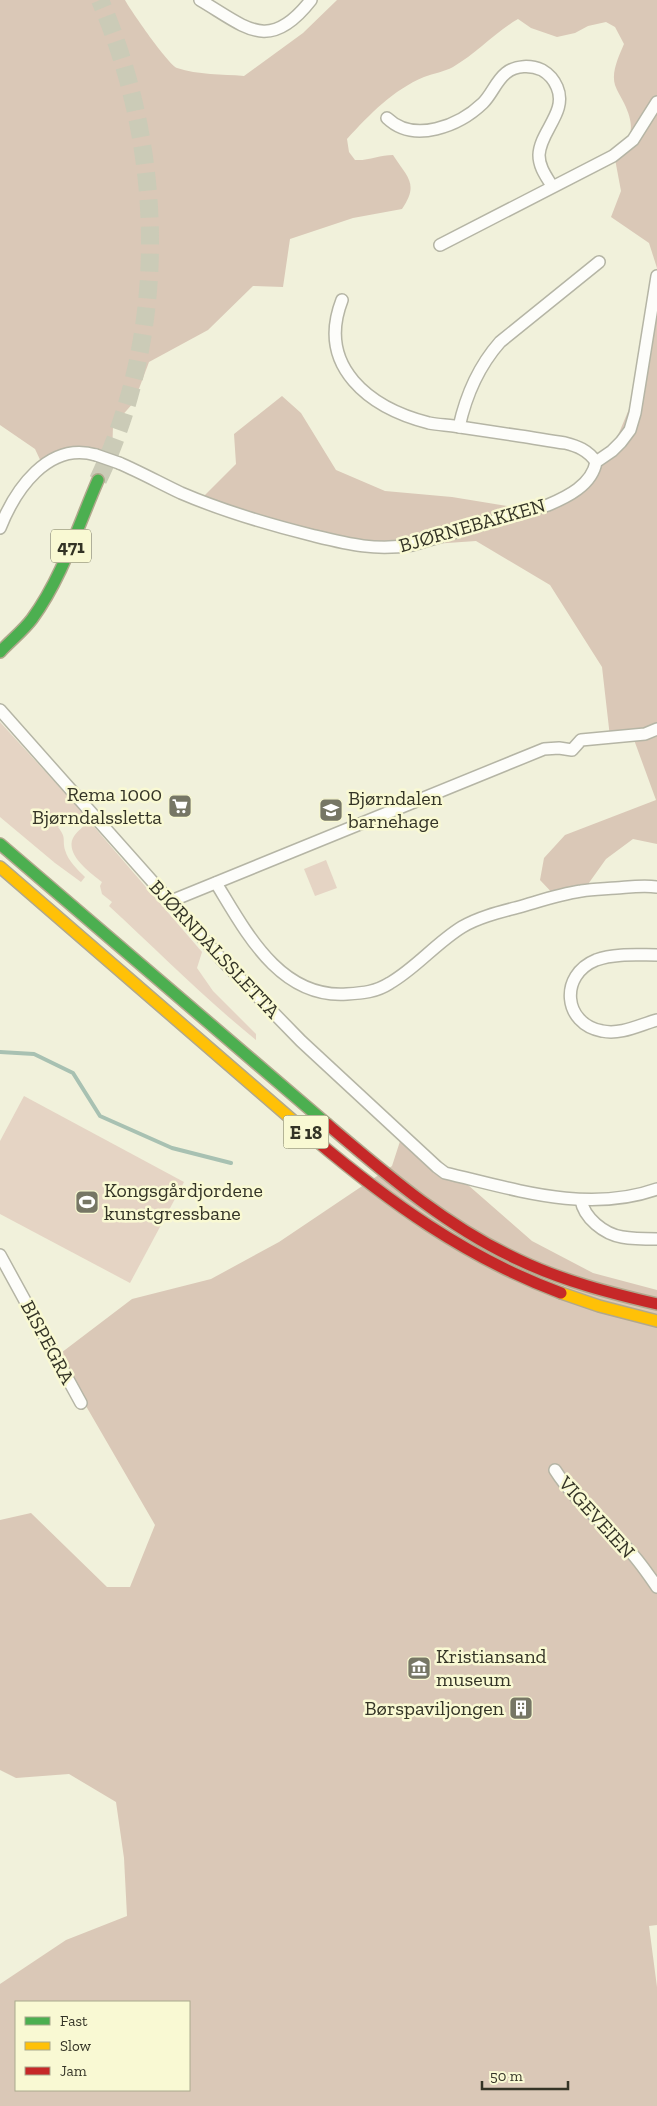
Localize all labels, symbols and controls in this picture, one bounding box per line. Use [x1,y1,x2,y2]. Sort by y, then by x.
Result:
street label: BJØRNEBAKKEN [396,493,548,557]
road number: 471 [51,530,91,562]
place label: Rema 1000 Bjørndalssletta [32,782,162,829]
place label: Bjørndalen barnehage [347,786,443,833]
supermarket icon: Rema 1000 Bjørndalssletta [167,793,193,819]
school or university icon: Bjørndalen barnehage [318,797,344,823]
street label: BJØRNDALSSLETTA [145,875,286,1024]
road number: E 18 [284,1116,328,1148]
place label: Kongsgårdjordene kunstgressbane [104,1178,263,1225]
sports icon: Kongsgårdjordene kunstgressbane [74,1189,100,1215]
street label: BISPEGRA [16,1296,81,1389]
street label: VIGEVEIEN [553,1470,640,1563]
place label: Kristiansand museum [436,1644,547,1691]
museum icon: Kristiansand museum [406,1655,432,1681]
building icon: Børspaviljongen [508,1695,534,1721]
place label: Børspaviljongen [365,1696,505,1720]
legend [15,2001,190,2091]
text: Fast [60,2012,88,2030]
text: Slow [60,2037,92,2055]
scale bar [482,2058,568,2090]
text: Jam [60,2062,87,2080]
text: 50 m [490,2067,523,2085]

